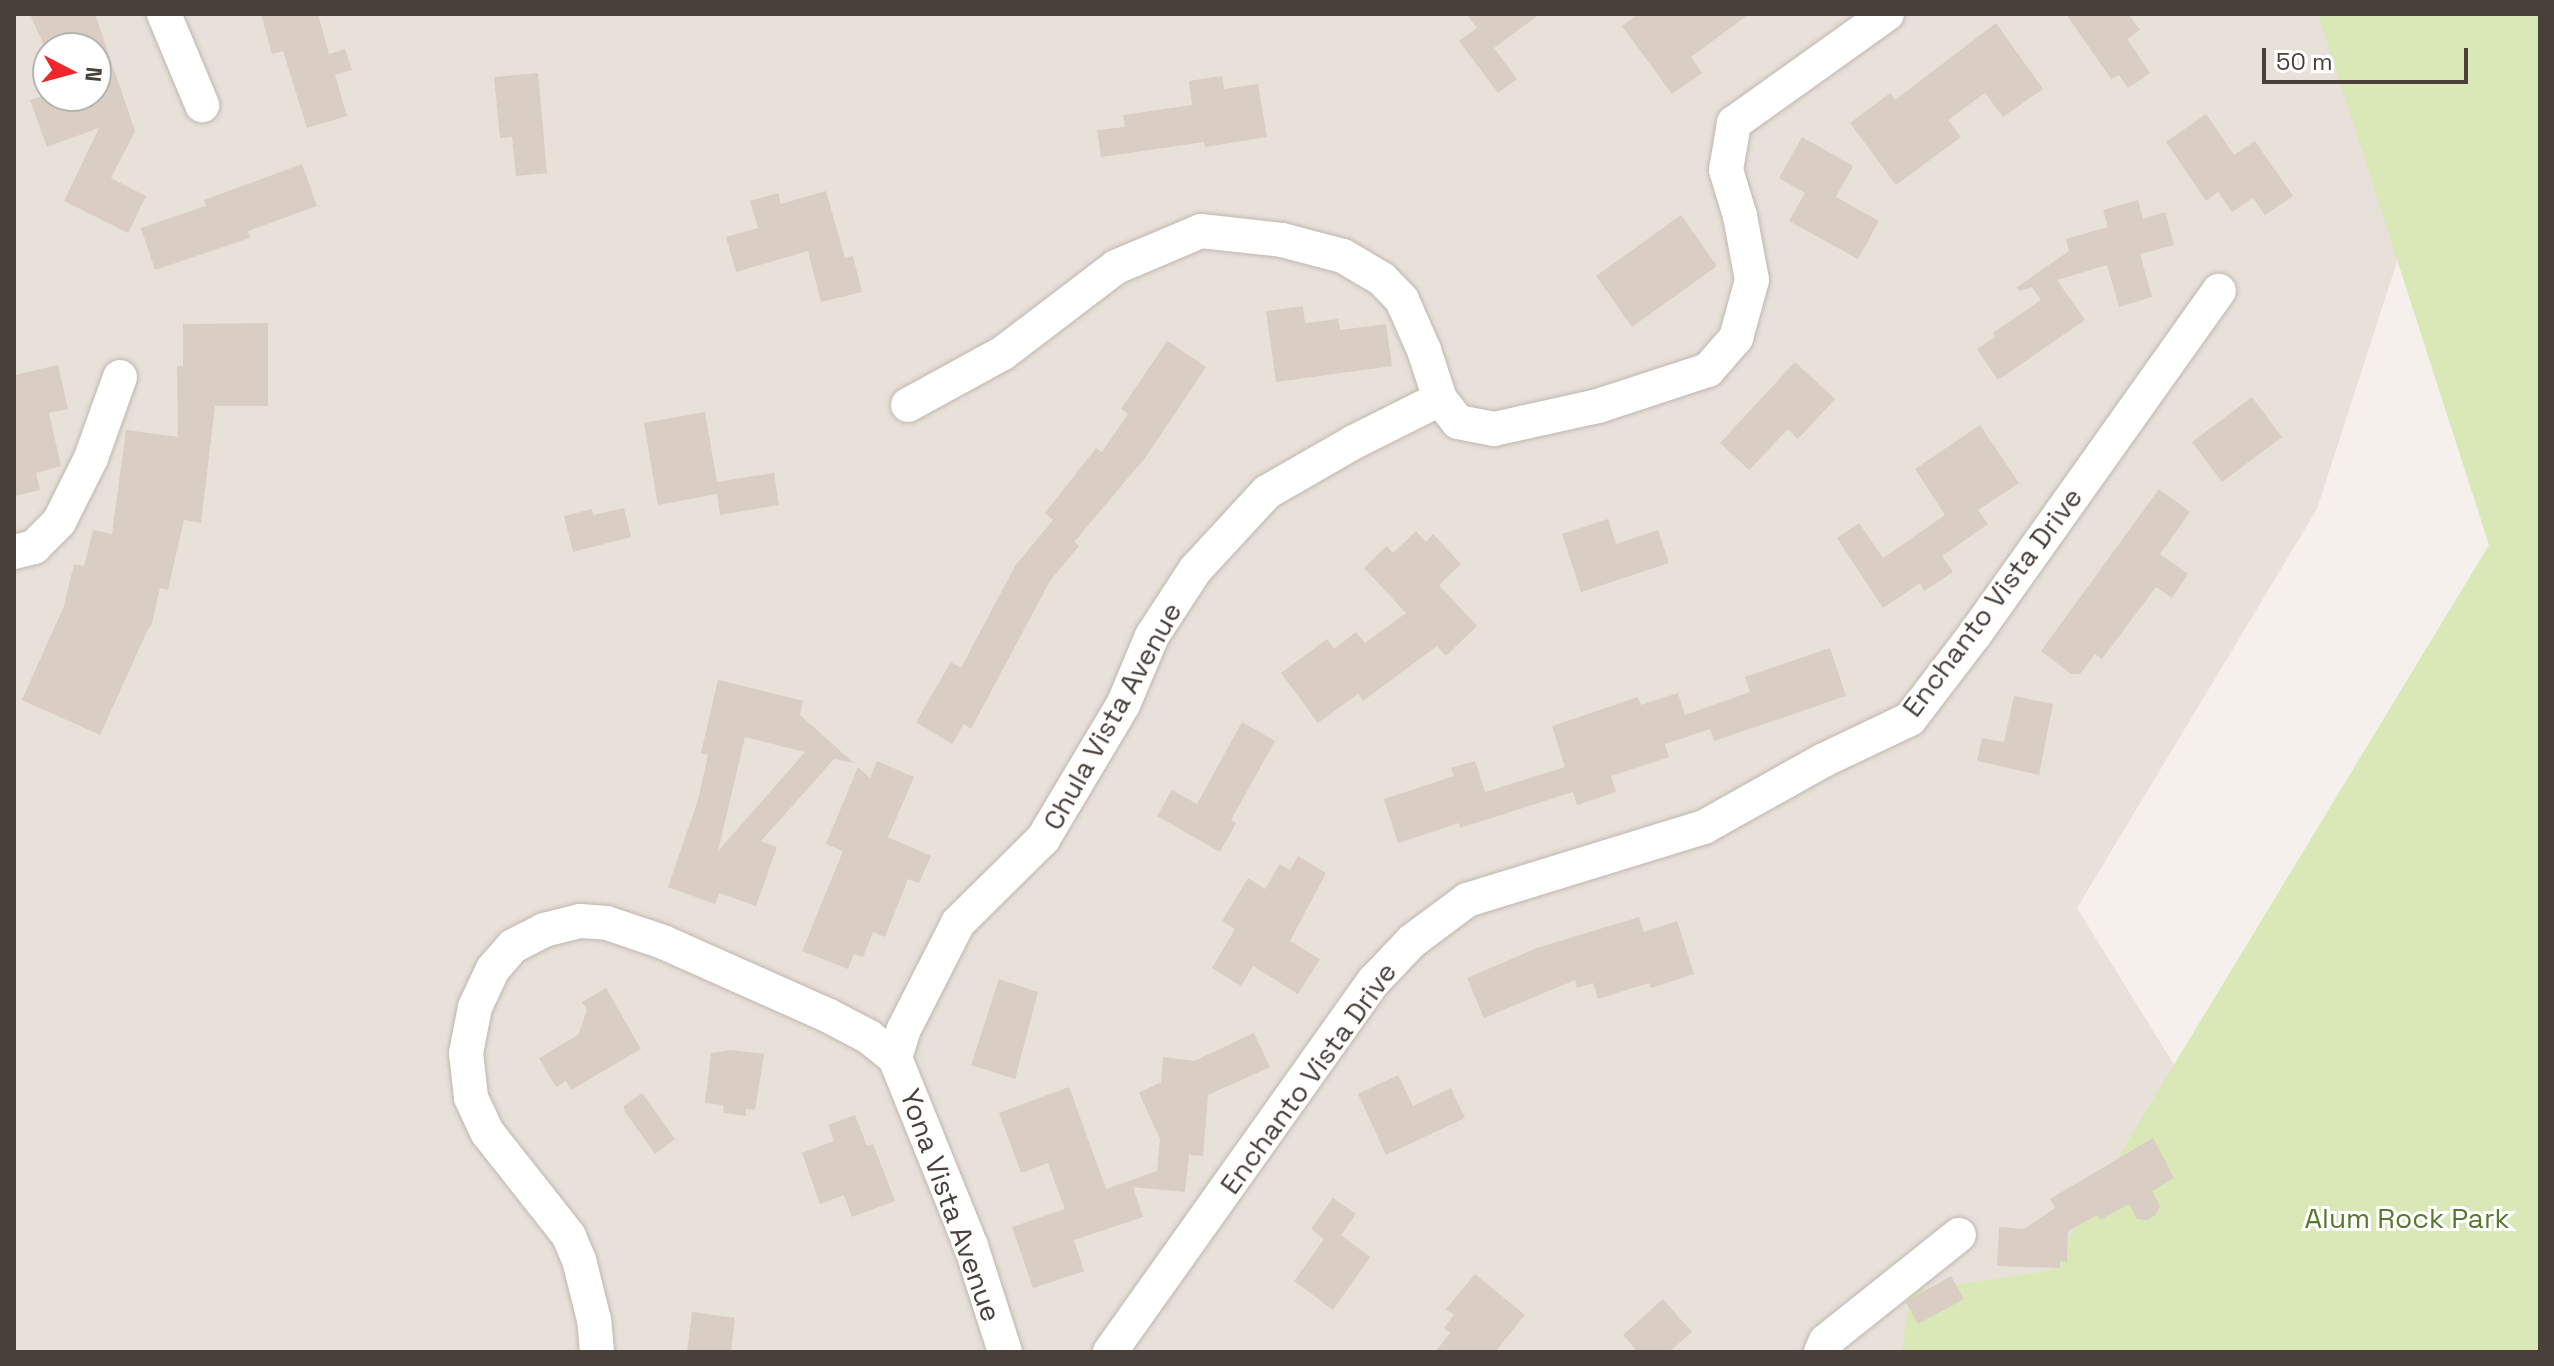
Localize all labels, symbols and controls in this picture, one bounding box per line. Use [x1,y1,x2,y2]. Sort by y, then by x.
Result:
north arrow [32,32,112,112]
scale bar [2266,32,2472,82]
text: 50 m [2276,46,2333,77]
text: N [79,66,109,83]
street label: Enchanto Vista Drive [1895,481,2089,723]
street label: Chula Vista Avenue [1035,596,1189,836]
street label: Enchanto Vista Drive [1213,956,1403,1200]
street label: Yona Vista Avenue [893,1084,1009,1326]
park label: Alum Rock Park [2304,1201,2510,1235]

